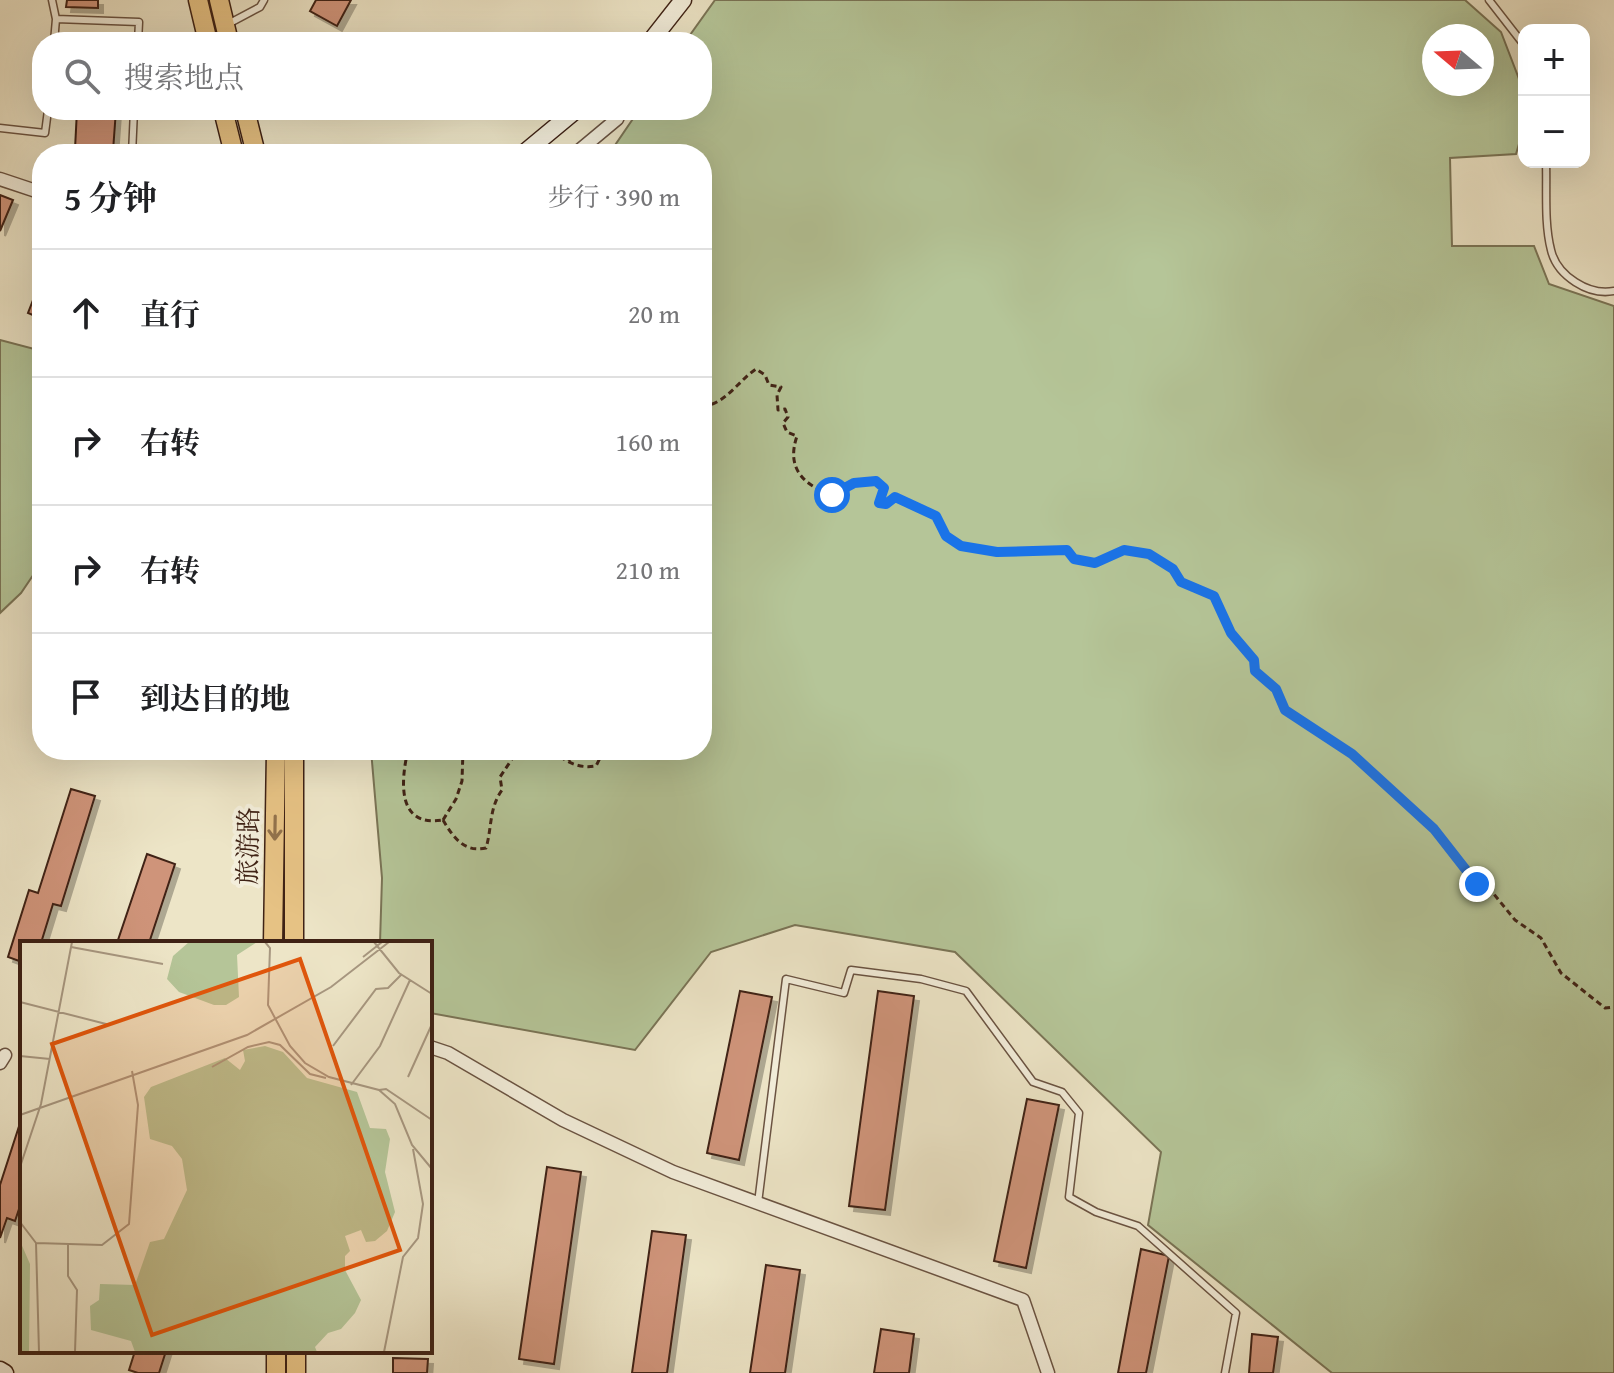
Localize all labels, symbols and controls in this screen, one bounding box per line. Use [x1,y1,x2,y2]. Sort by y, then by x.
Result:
north arrow [1422,24,1494,96]
map controls [1518,24,1590,168]
button: + [1518,24,1590,96]
search box [32,32,712,120]
icon: search [60,54,104,98]
text: 搜索地点 [124,55,244,99]
button: − [1518,96,1590,168]
text: 5 分钟 [64,173,157,222]
text: 步行 · 390 m [548,177,680,216]
icon: ahead [64,291,108,335]
text: 直行 [140,292,200,336]
text: 20 m [628,294,680,333]
icon: right [64,419,108,463]
text: 右转 [140,420,200,464]
text: 160 m [615,422,680,461]
route start [814,477,850,513]
icon: right [64,547,108,591]
text: 右转 [140,548,200,592]
text: 210 m [615,550,680,589]
icon: arrive [64,675,108,719]
text: 到达目的地 [140,676,290,720]
street label: 旅游路 [227,807,268,885]
one-way arrow [267,814,283,841]
route end [1459,866,1495,902]
inset map [20,941,432,1353]

